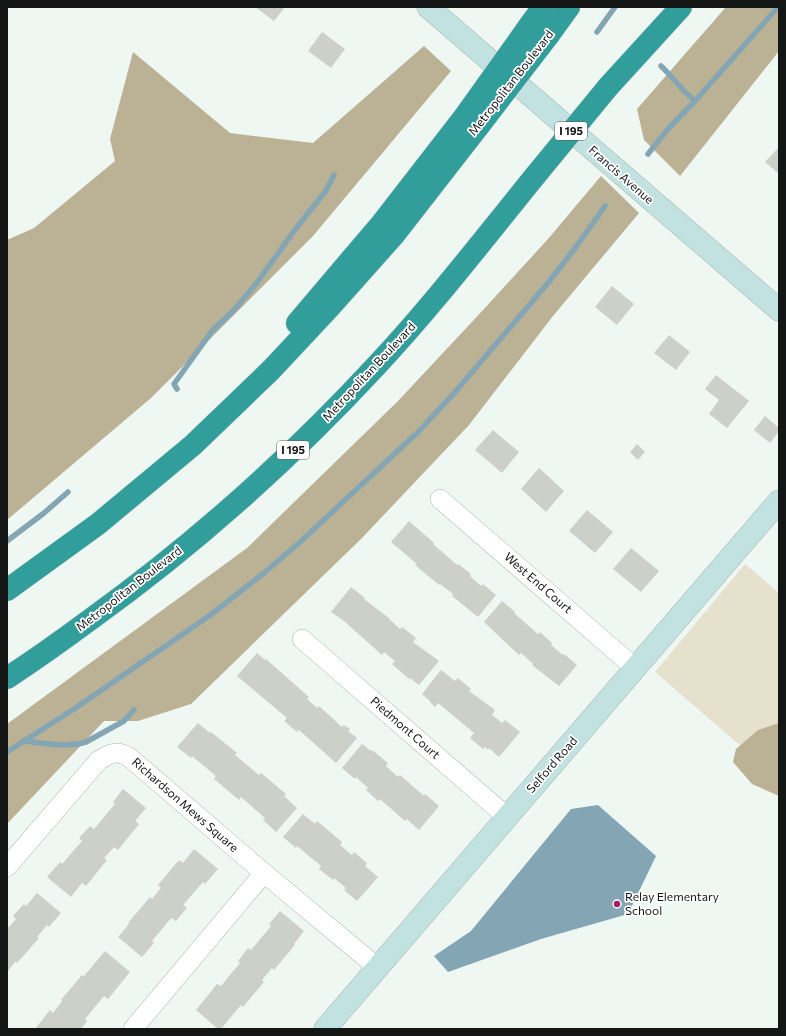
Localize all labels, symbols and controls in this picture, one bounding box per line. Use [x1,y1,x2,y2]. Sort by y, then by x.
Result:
street label: Metropolitan Boulevard [465,27,556,138]
road number: I 195 [555,122,587,140]
street label: Francis Avenue [586,142,657,206]
street label: Metropolitan Boulevard [319,319,418,424]
road number: I 195 [277,441,309,459]
street label: Metropolitan Boulevard [73,543,184,634]
street label: West End Court [502,549,576,616]
street label: Piedmont Court [368,693,443,761]
street label: Selford Road [523,733,579,795]
street label: Richardson Mews Square [130,754,242,854]
place label: Relay Elementary School [625,889,719,917]
marker: Relay Elementary School [612,899,622,909]

